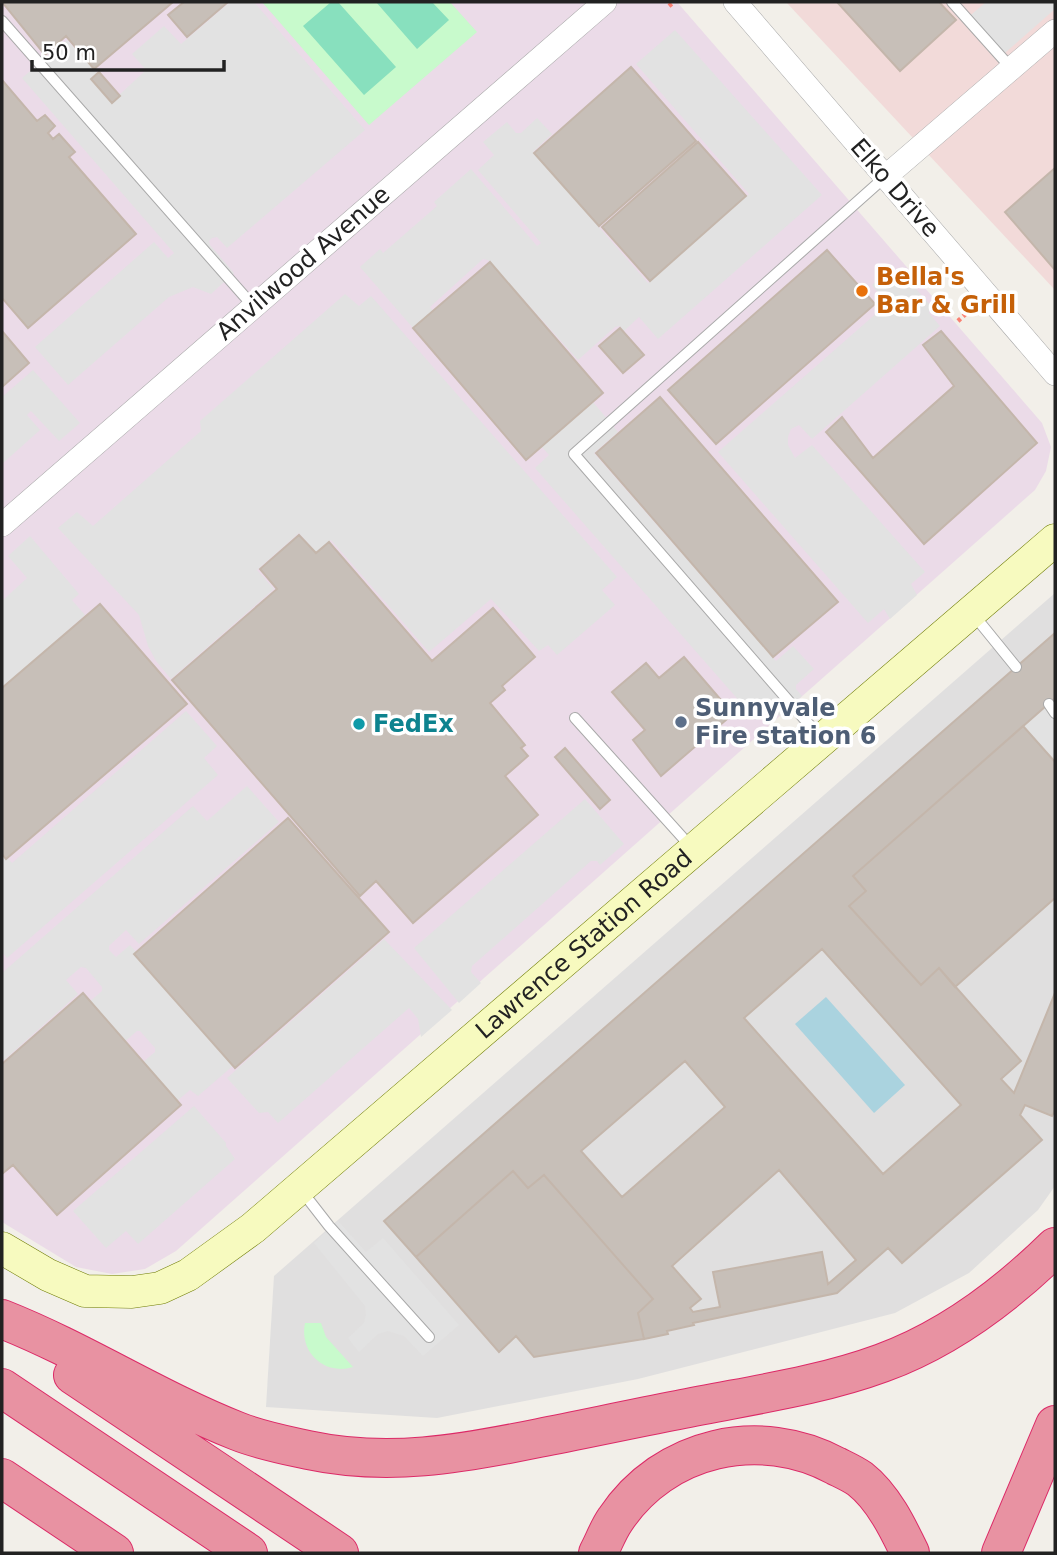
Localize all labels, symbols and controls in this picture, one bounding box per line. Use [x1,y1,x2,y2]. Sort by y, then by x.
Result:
scale bar [32,28,224,72]
text: 50 m [42,41,96,65]
street label: Elko Drive [845,133,945,243]
street label: Anvilwood Avenue [211,180,395,346]
place label: Bella's Bar & Grill [876,263,1016,319]
marker: Bella's Bar & Grill [854,283,870,299]
place label: Sunnyvale Fire station 6 [695,694,876,750]
place label: FedEx [373,710,454,738]
marker: Sunnyvale Fire station 6 [673,714,689,730]
marker: FedEx [351,716,367,732]
street label: Lawrence Station Road [470,844,698,1045]

